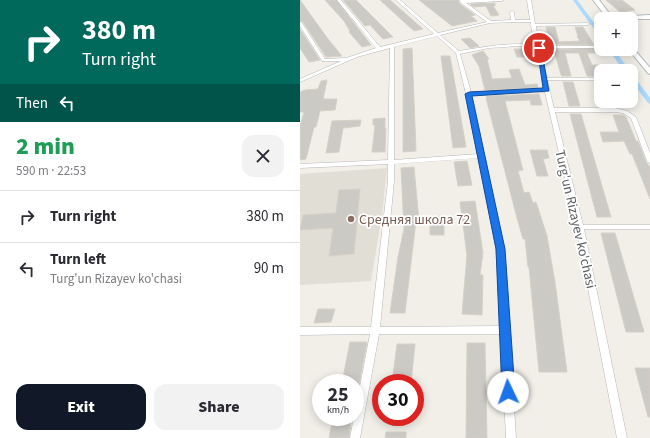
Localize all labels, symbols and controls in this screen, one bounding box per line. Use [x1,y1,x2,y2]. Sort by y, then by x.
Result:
text: 380 m [82,10,156,50]
map controls [594,12,638,108]
button: + [594,12,638,56]
icon: right [16,16,68,68]
pin [522,31,556,65]
icon: arrive [528,37,550,59]
text: Turn right [82,47,156,72]
button: − [594,64,638,108]
icon: left [56,92,78,114]
text: Then [16,93,48,114]
text: 2 min [16,129,75,164]
button: close [242,135,284,177]
street label: Turg'un Rizayev ko'chasi [549,148,601,291]
text: 590 m · 22:53 [16,162,86,180]
icon: right [16,206,38,228]
text: Turn right [50,206,116,227]
text: 380 m [246,206,284,227]
place label: Средняя школа 72 [359,210,470,230]
marker: Средняя школа 72 [346,214,356,224]
text: Turn left [50,249,106,270]
icon: left [16,258,38,280]
text: 90 m [254,258,284,279]
text: Turg'un Rizayev ko'chasi [50,270,182,288]
position arrow [487,371,529,413]
speed limit sign: 30 [372,374,424,426]
text: 25 [327,381,349,409]
button: Exit [16,384,146,430]
button: Share [154,384,284,430]
text: km/h [327,403,349,417]

